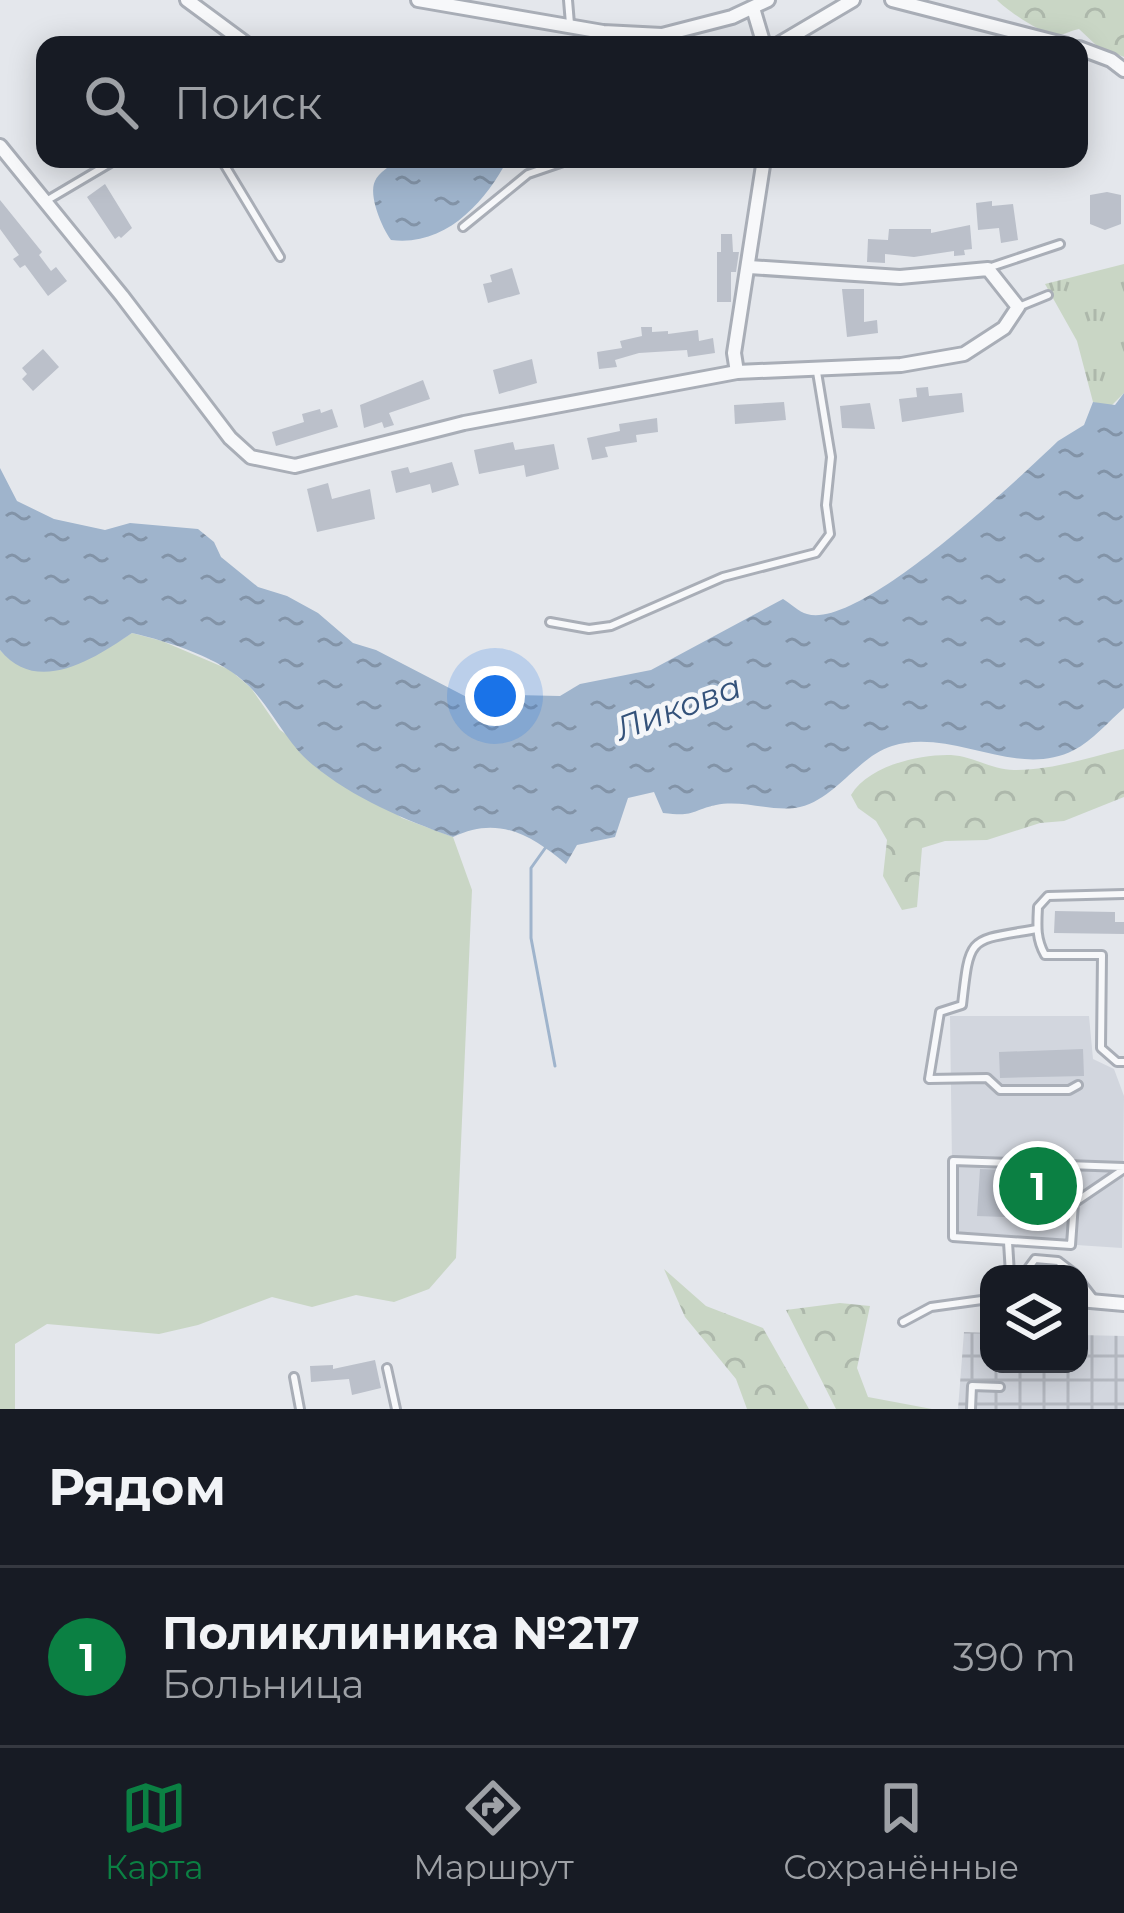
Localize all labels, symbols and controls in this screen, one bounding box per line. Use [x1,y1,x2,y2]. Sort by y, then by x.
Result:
search box [36,36,1088,168]
icon: search [78,69,144,135]
text: Поиск [174,75,322,130]
your location [465,666,525,726]
water label: Ликова [608,666,746,749]
pin: 1 [999,1141,1077,1231]
map controls [980,1265,1088,1373]
button: layers [980,1265,1088,1373]
text: Рядом [48,1456,226,1518]
text: Поликлиника №217 [162,1605,640,1660]
text: 1 [79,1633,95,1681]
text: 390 m [953,1633,1076,1681]
text: Больница [162,1660,364,1708]
tab: Карта [105,1775,204,1887]
tab: Маршрут [413,1775,574,1887]
tab: Сохранённые [783,1775,1019,1887]

